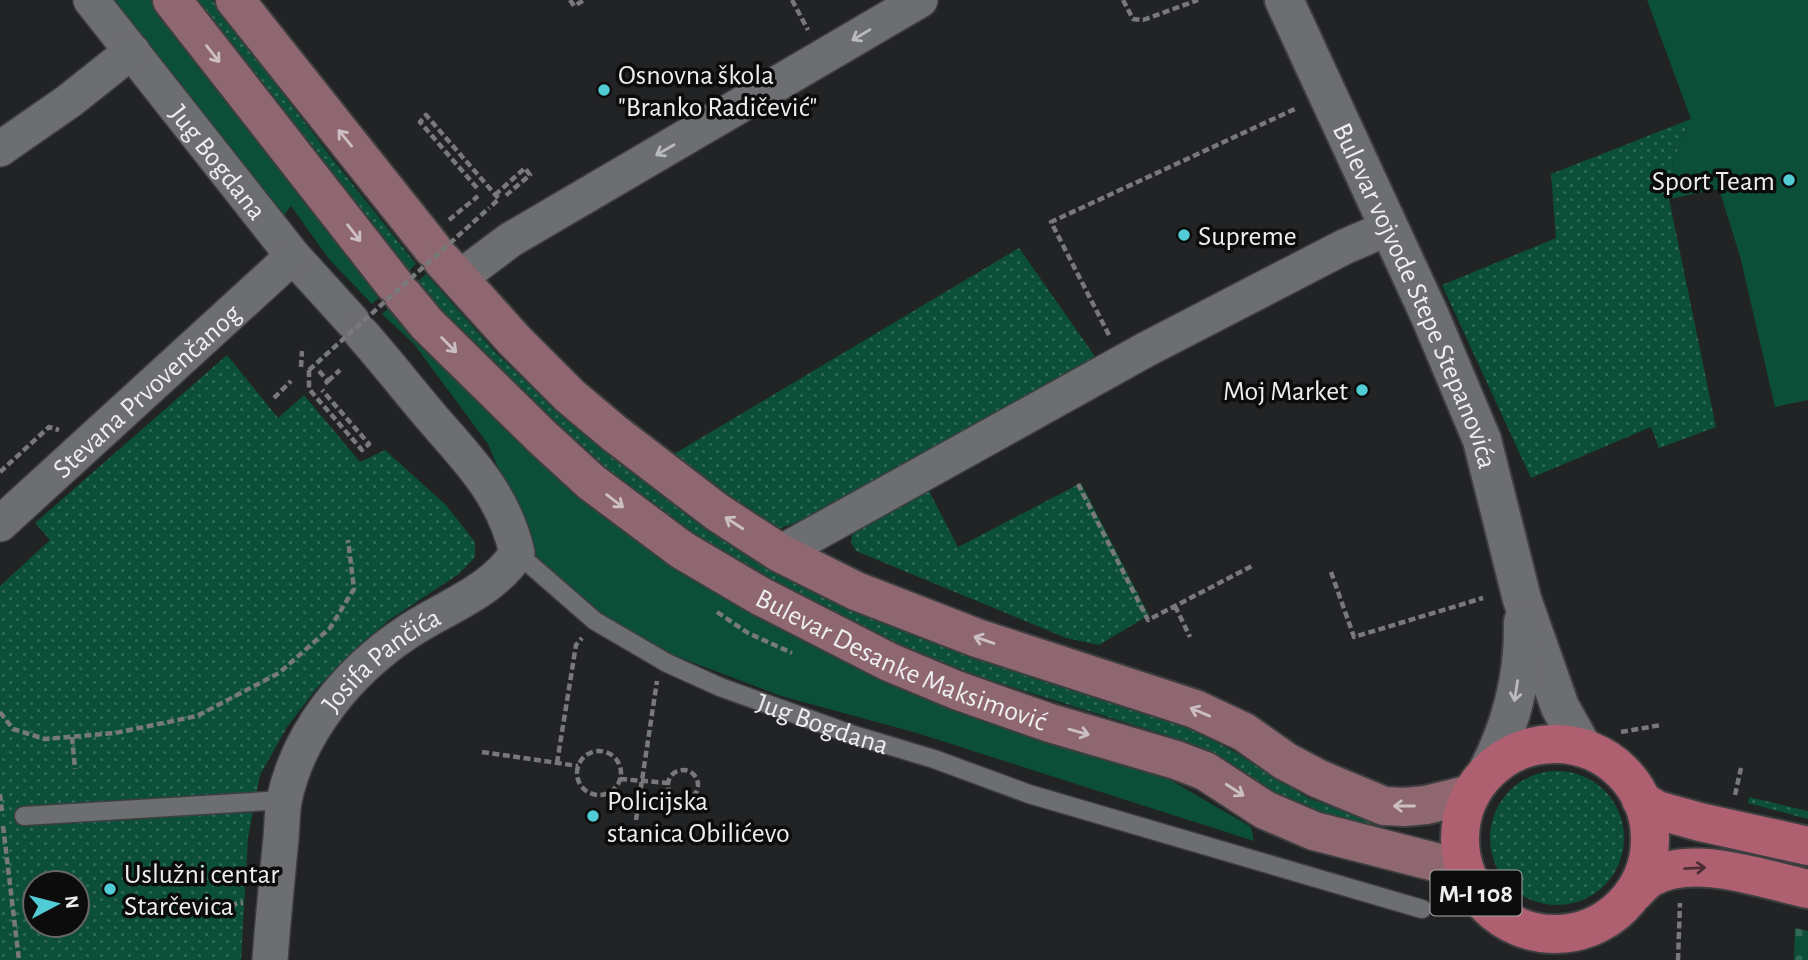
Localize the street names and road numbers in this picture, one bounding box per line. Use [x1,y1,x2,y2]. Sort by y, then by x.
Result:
street label: Jug Bogdana [163,100,271,226]
street label: Bulevar vojvode Stepe Stepanovića [1327,119,1501,472]
street label: Stevana Prvovenčanog [48,299,247,484]
street label: Bulevar Desanke Maksimović [751,584,1050,737]
street label: Josifa Pančića [317,604,446,718]
street label: Jug Bogdana [752,689,892,760]
road number: M-I 108 [1430,870,1522,916]

